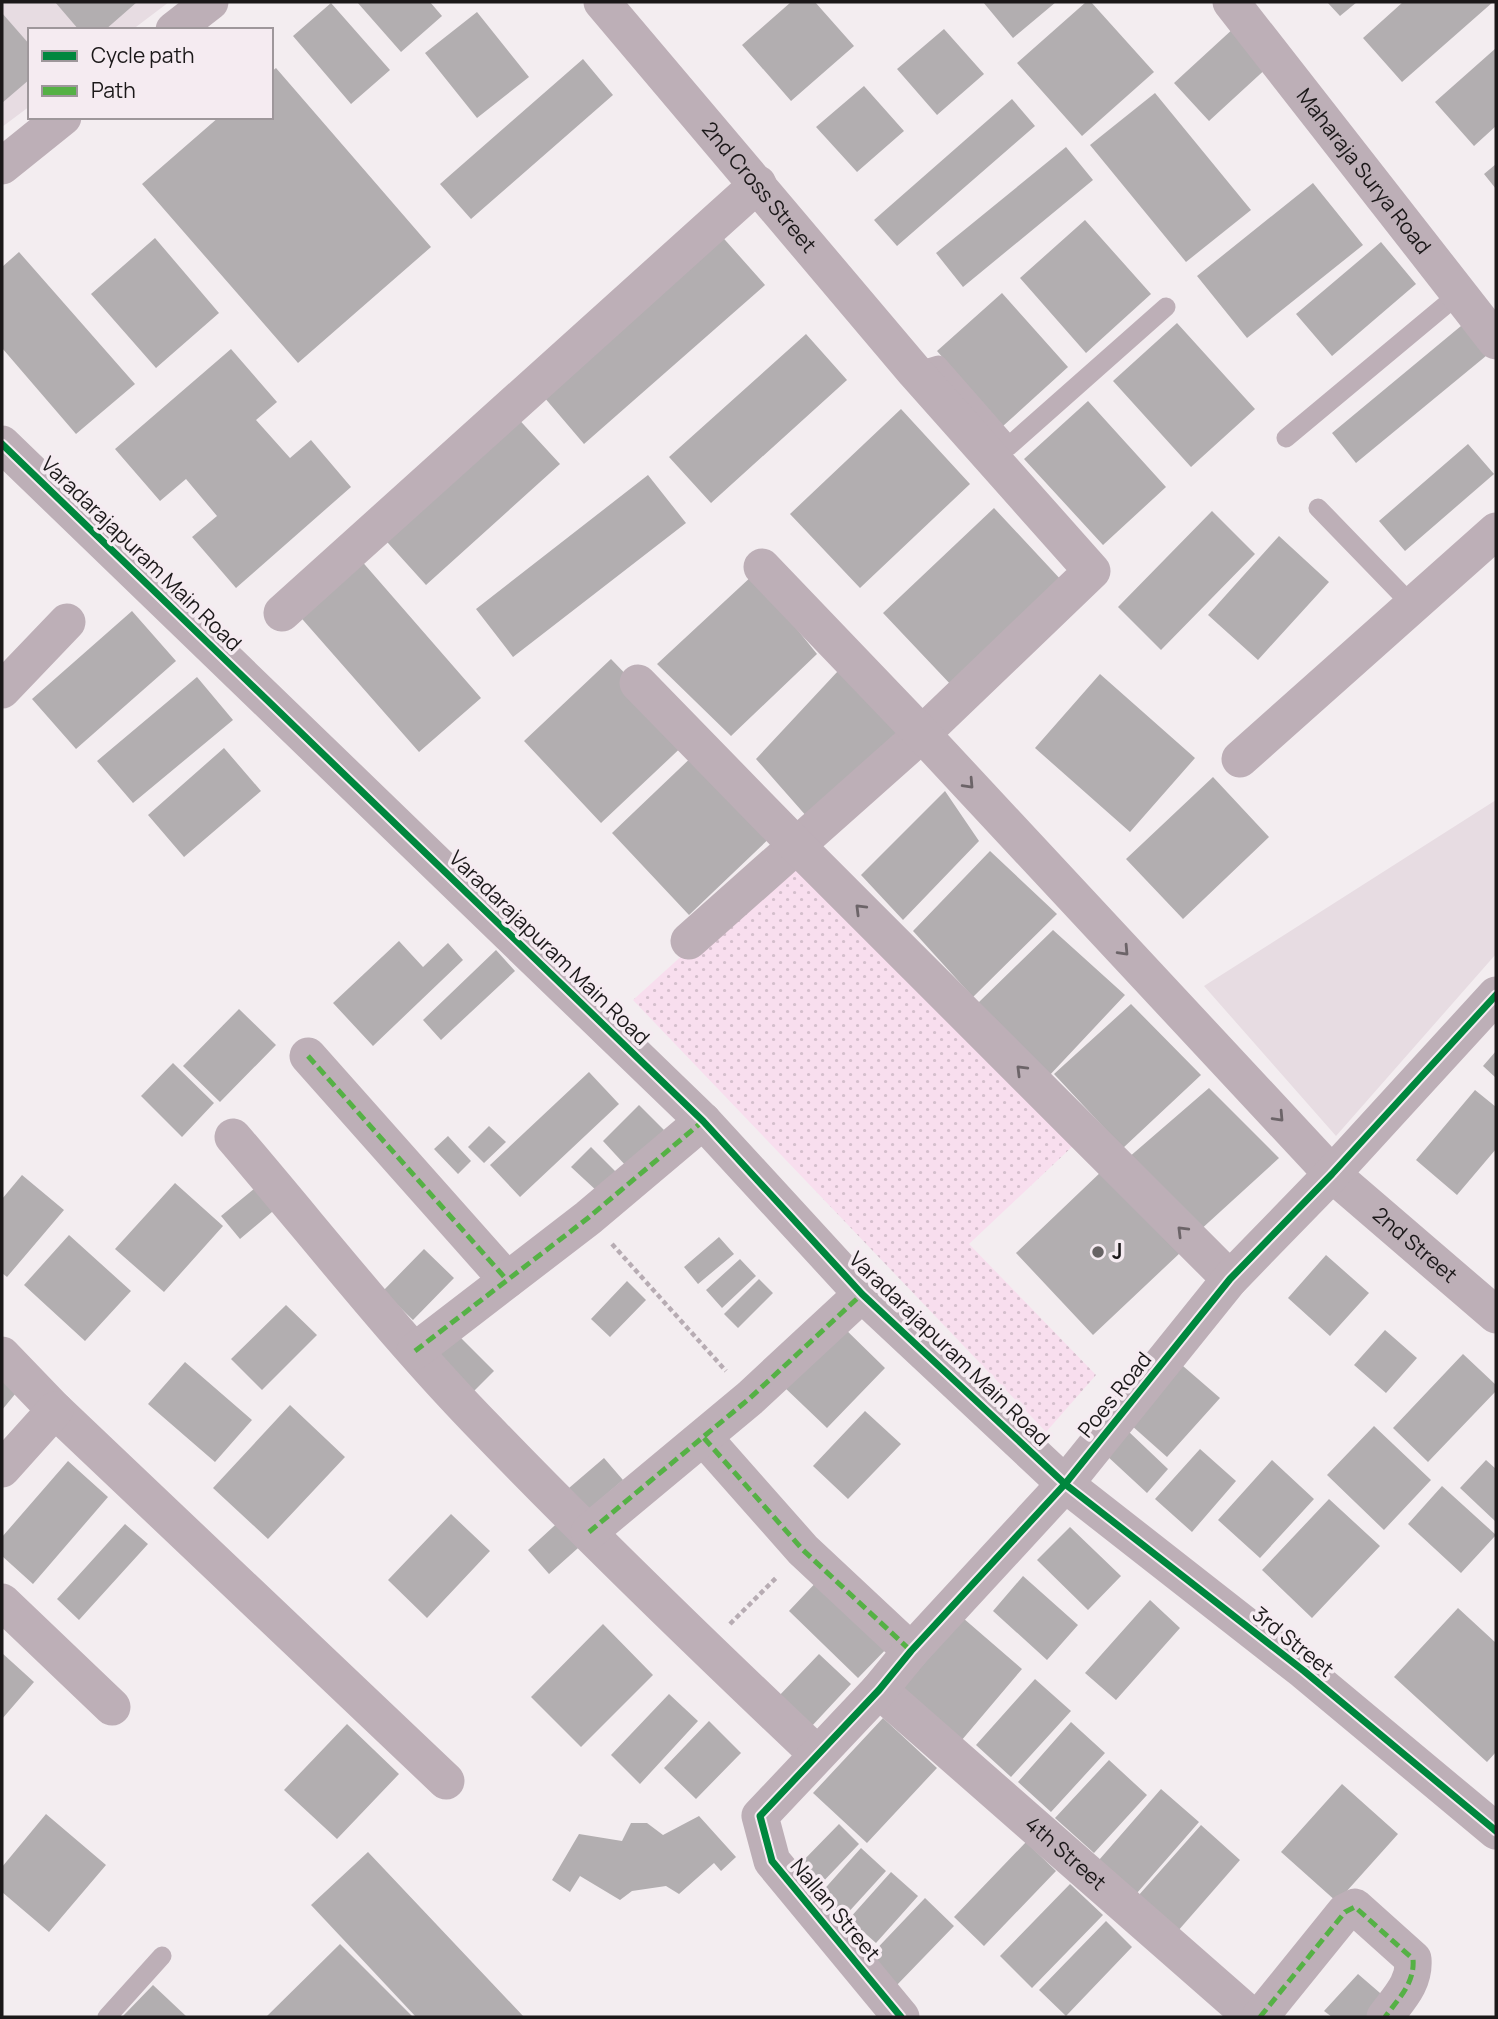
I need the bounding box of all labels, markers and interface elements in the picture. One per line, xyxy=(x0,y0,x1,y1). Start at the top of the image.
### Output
legend xyxy=(28,28,273,119)
text: Cycle path xyxy=(91,41,194,69)
text: Path xyxy=(91,76,136,104)
street label: Maharaja Surya Road xyxy=(1291,82,1438,259)
street label: 2nd Cross Street xyxy=(696,115,823,258)
street label: Varadarajapuram Main Road xyxy=(35,450,248,657)
one-way arrow xyxy=(960,776,973,789)
street label: Varadarajapuram Main Road xyxy=(443,844,656,1051)
one-way arrow xyxy=(855,905,868,918)
one-way arrow xyxy=(1115,943,1128,956)
one-way arrow xyxy=(1016,1066,1029,1079)
one-way arrow xyxy=(1271,1109,1283,1122)
street label: 2nd Street xyxy=(1367,1200,1464,1289)
one-way arrow xyxy=(1177,1226,1190,1239)
place label: J xyxy=(1112,1237,1123,1265)
marker: J xyxy=(1090,1244,1106,1260)
street label: Varadarajapuram Main Road xyxy=(843,1245,1056,1452)
street label: Poes Road xyxy=(1071,1346,1157,1443)
street label: 3rd Street xyxy=(1247,1600,1340,1683)
street label: 4th Street xyxy=(1020,1809,1113,1896)
street label: Nallan Street xyxy=(785,1852,887,1967)

